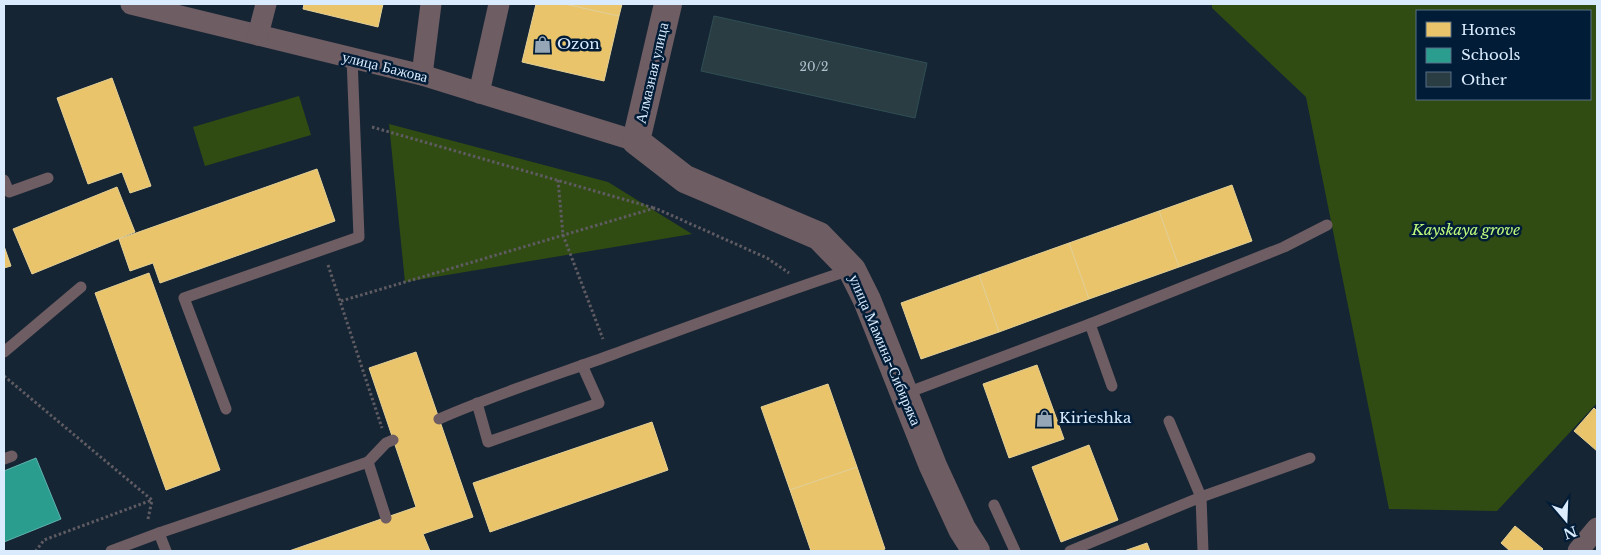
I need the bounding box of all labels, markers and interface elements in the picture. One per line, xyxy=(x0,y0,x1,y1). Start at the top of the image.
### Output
legend xyxy=(1416,10,1591,100)
street label: Алмазная улица xyxy=(631,20,672,125)
text: Homes xyxy=(1461,20,1516,39)
shop icon: Ozon xyxy=(533,34,553,54)
place label: Ozon xyxy=(557,34,600,53)
text: Schools xyxy=(1461,45,1521,64)
street label: улица Бажова xyxy=(340,47,430,86)
house number: 20/2 xyxy=(800,59,828,74)
text: Other xyxy=(1461,70,1508,89)
park label: Kayskaya grove xyxy=(1411,220,1520,239)
street label: улица Мамина-Сибиряка xyxy=(845,271,926,429)
shop icon: Kirieshka xyxy=(1035,408,1055,428)
place label: Kirieshka xyxy=(1059,408,1132,427)
north arrow xyxy=(1541,495,1591,545)
text: N xyxy=(1561,522,1579,543)

